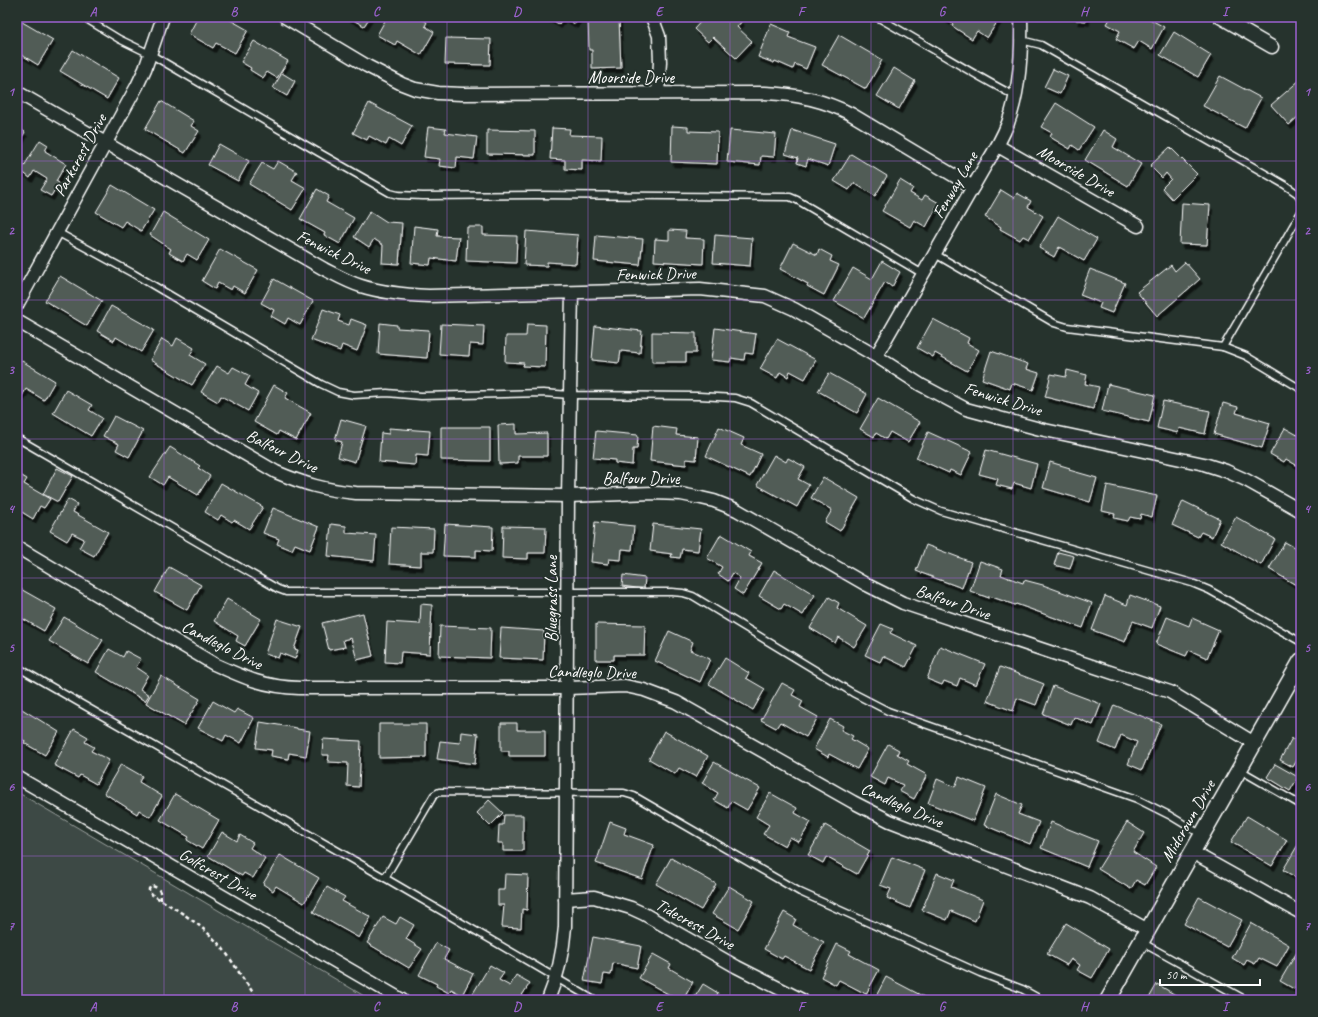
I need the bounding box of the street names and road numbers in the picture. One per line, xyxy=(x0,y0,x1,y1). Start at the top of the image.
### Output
street label: Moorside Drive xyxy=(588,67,676,88)
street label: Parkcrest Drive xyxy=(49,109,112,200)
street label: Moorside Drive xyxy=(1033,140,1120,202)
street label: Fenway Lane xyxy=(928,147,983,222)
street label: Fenwick Drive xyxy=(294,225,376,280)
street label: Fenwick Drive xyxy=(616,263,697,285)
street label: Fenwick Drive xyxy=(962,377,1046,421)
street label: Balfour Drive xyxy=(243,425,323,478)
street label: Balfour Drive xyxy=(602,468,681,489)
street label: Bluegrass Lane xyxy=(541,554,562,642)
street label: Balfour Drive xyxy=(913,580,994,625)
street label: Candleglo Drive xyxy=(178,616,267,675)
street label: Candleglo Drive xyxy=(548,661,637,683)
street label: Midcrown Drive xyxy=(1156,775,1221,866)
street label: Candleglo Drive xyxy=(858,778,948,833)
street label: Golfcrest Drive xyxy=(175,843,262,905)
street label: Tidecrest Drive xyxy=(652,894,739,955)

